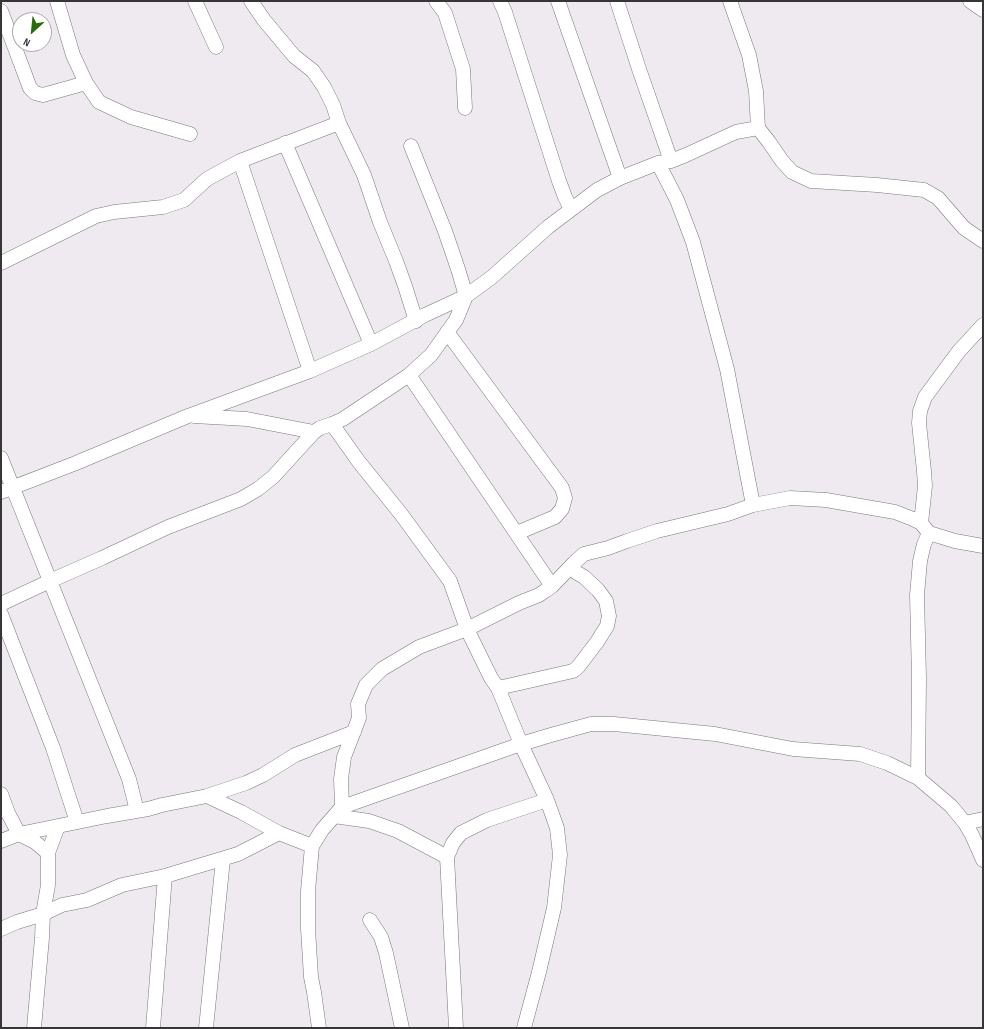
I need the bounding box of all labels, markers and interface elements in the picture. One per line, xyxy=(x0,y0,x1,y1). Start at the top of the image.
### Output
north arrow xyxy=(12,12,52,52)
text: N xyxy=(21,35,32,49)

